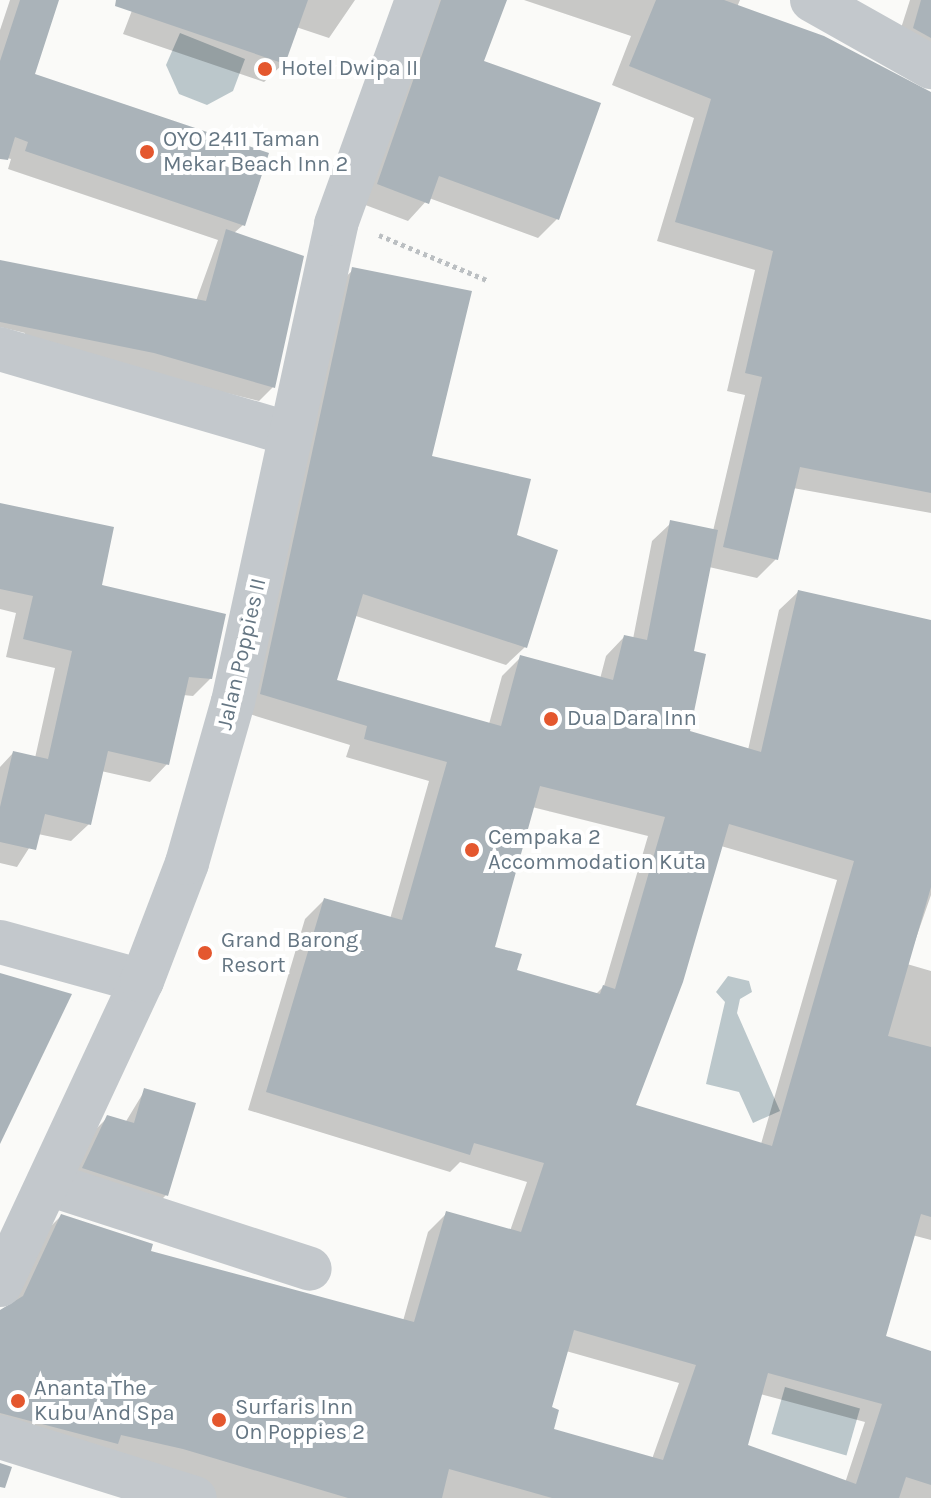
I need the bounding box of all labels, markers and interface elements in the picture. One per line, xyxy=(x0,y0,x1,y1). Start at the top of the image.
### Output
place label: Hotel Dwipa II xyxy=(281,56,418,82)
marker: Hotel Dwipa II xyxy=(256,60,274,78)
place label: OYO 2411 Taman Mekar Beach Inn 2 xyxy=(163,126,348,178)
marker: OYO 2411 Taman Mekar Beach Inn 2 xyxy=(138,143,156,161)
street label: Jalan Poppies II xyxy=(212,576,272,732)
place label: Dua Dara Inn xyxy=(567,706,697,732)
marker: Dua Dara Inn xyxy=(542,710,560,728)
place label: Cempaka 2 Accommodation Kuta xyxy=(488,824,706,876)
marker: Cempaka 2 Accommodation Kuta xyxy=(463,841,481,859)
place label: Grand Barong Resort xyxy=(221,927,358,978)
marker: Grand Barong Resort xyxy=(196,944,214,962)
place label: Ananta The Kubu And Spa xyxy=(34,1375,175,1426)
marker: Ananta The Kubu And Spa xyxy=(9,1392,27,1410)
place label: Surfaris Inn On Poppies 2 xyxy=(235,1394,365,1446)
marker: Surfaris Inn On Poppies 2 xyxy=(210,1411,228,1429)

